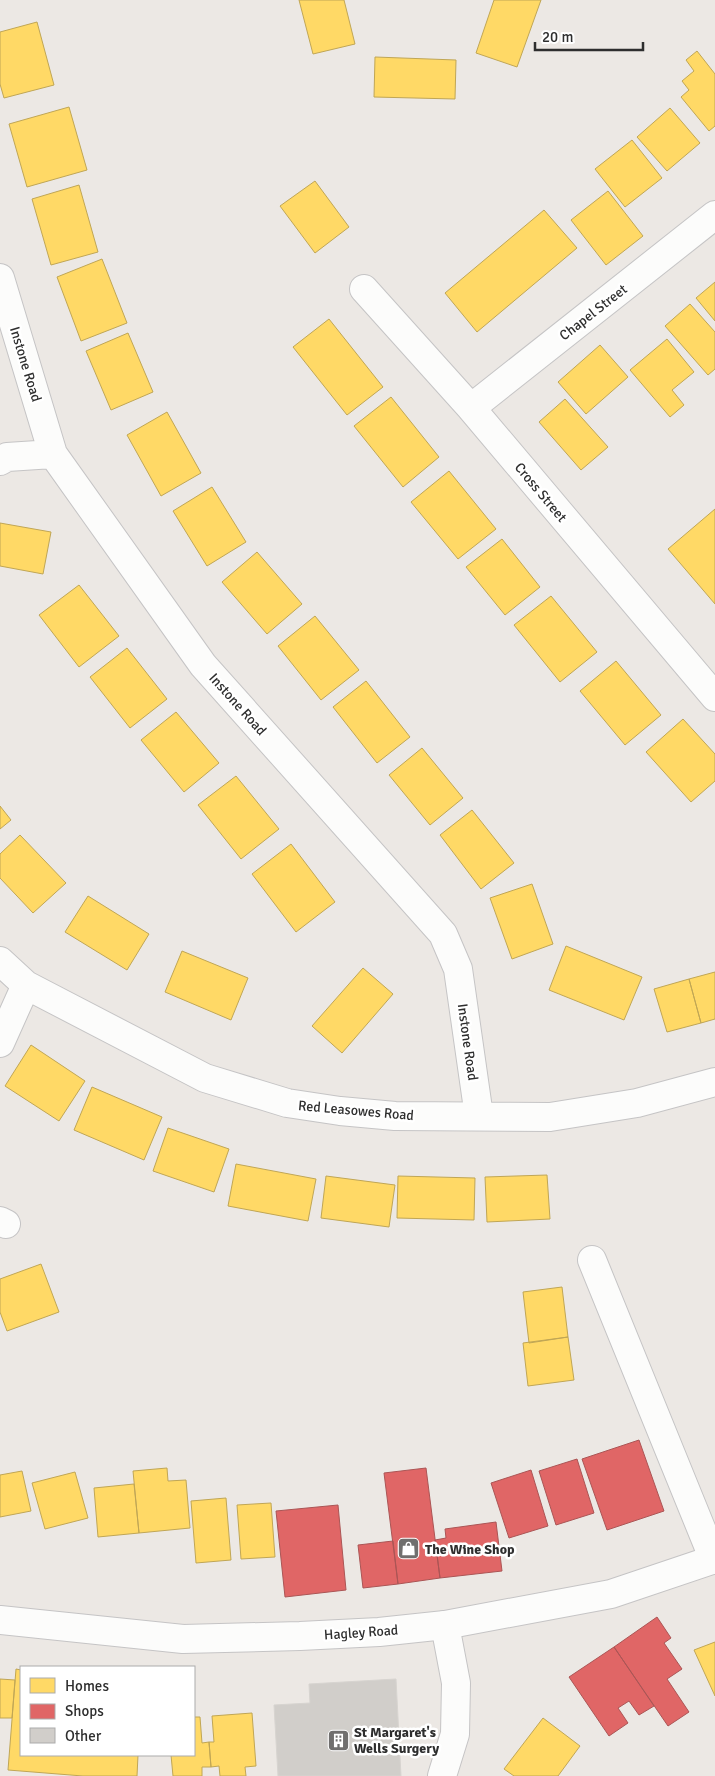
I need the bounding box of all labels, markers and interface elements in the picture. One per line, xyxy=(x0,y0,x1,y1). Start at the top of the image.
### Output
scale bar xyxy=(535,20,642,52)
text: 20 m xyxy=(542,28,573,46)
street label: Chapel Street xyxy=(556,281,631,344)
street label: Instone Road xyxy=(6,325,45,404)
street label: Cross Street xyxy=(511,459,570,526)
street label: Instone Road xyxy=(205,670,270,739)
street label: Instone Road xyxy=(454,1002,481,1082)
street label: Red Leasowes Road xyxy=(297,1097,415,1124)
shop icon: The Wine Shop xyxy=(397,1537,421,1561)
place label: The Wine Shop xyxy=(425,1541,515,1558)
street label: Hagley Road xyxy=(323,1621,399,1644)
legend xyxy=(20,1666,195,1756)
text: Homes xyxy=(65,1677,109,1695)
text: Shops xyxy=(65,1702,104,1720)
place label: St Margaret's Wells Surgery xyxy=(354,1724,439,1757)
text: Other xyxy=(65,1727,102,1745)
building icon: St Margaret's Wells Surgery xyxy=(326,1728,350,1752)

